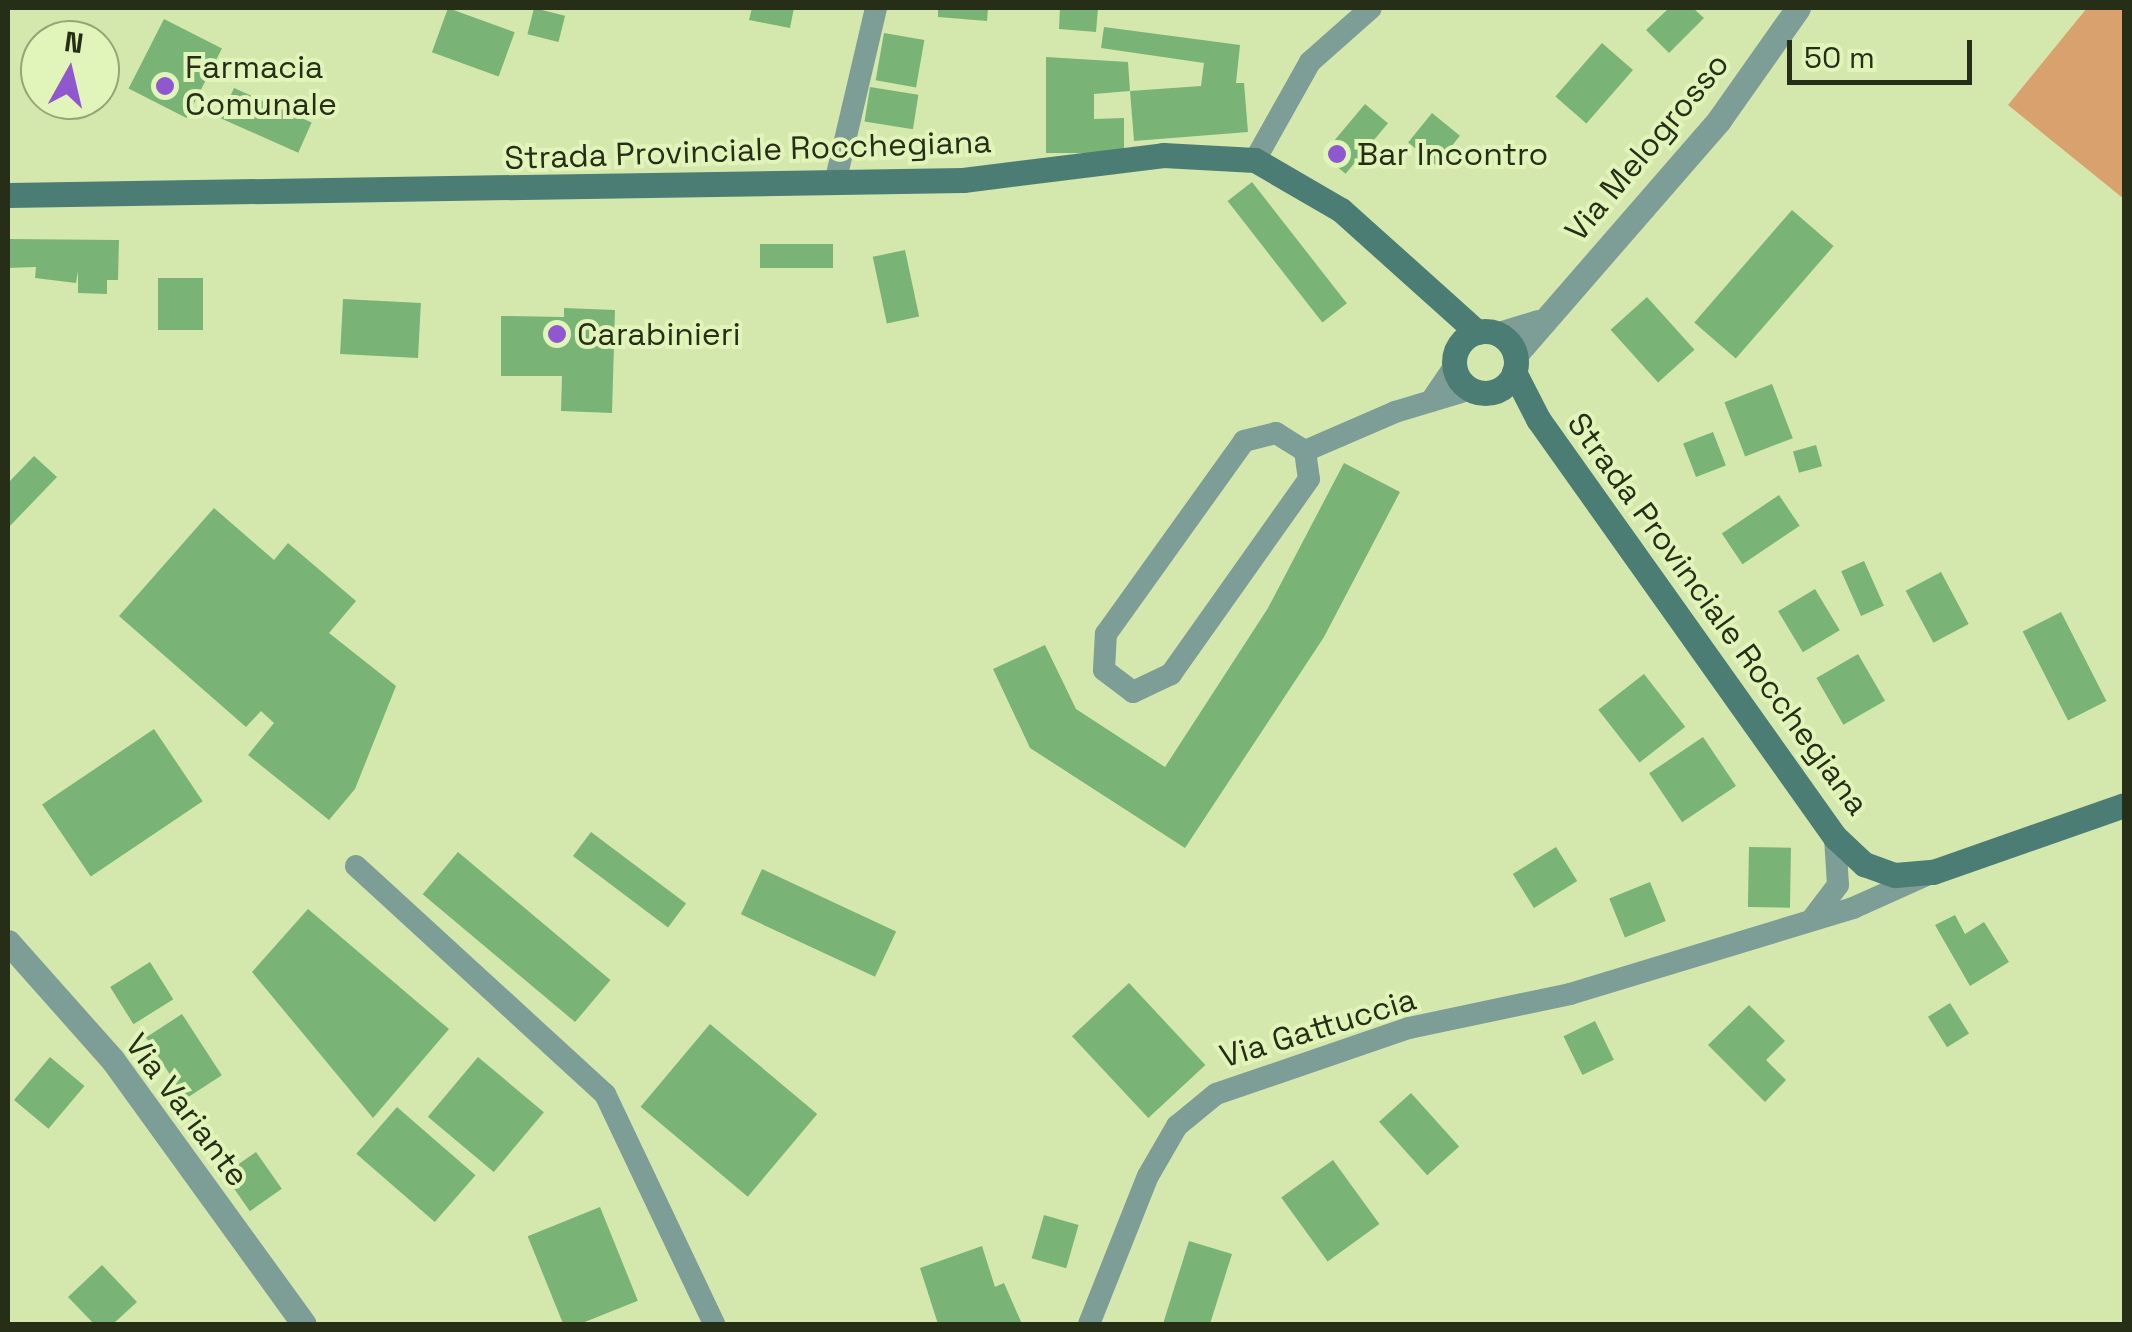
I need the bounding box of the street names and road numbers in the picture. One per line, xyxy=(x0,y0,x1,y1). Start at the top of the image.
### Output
street label: Via Melogrosso xyxy=(1557,45,1737,249)
street label: Strada Provinciale Rocchegiana xyxy=(504,122,992,178)
street label: Strada Provinciale Rocchegiana xyxy=(1559,405,1877,823)
street label: Via Gattuccia xyxy=(1215,980,1421,1076)
street label: Via Variante xyxy=(117,1026,257,1194)

